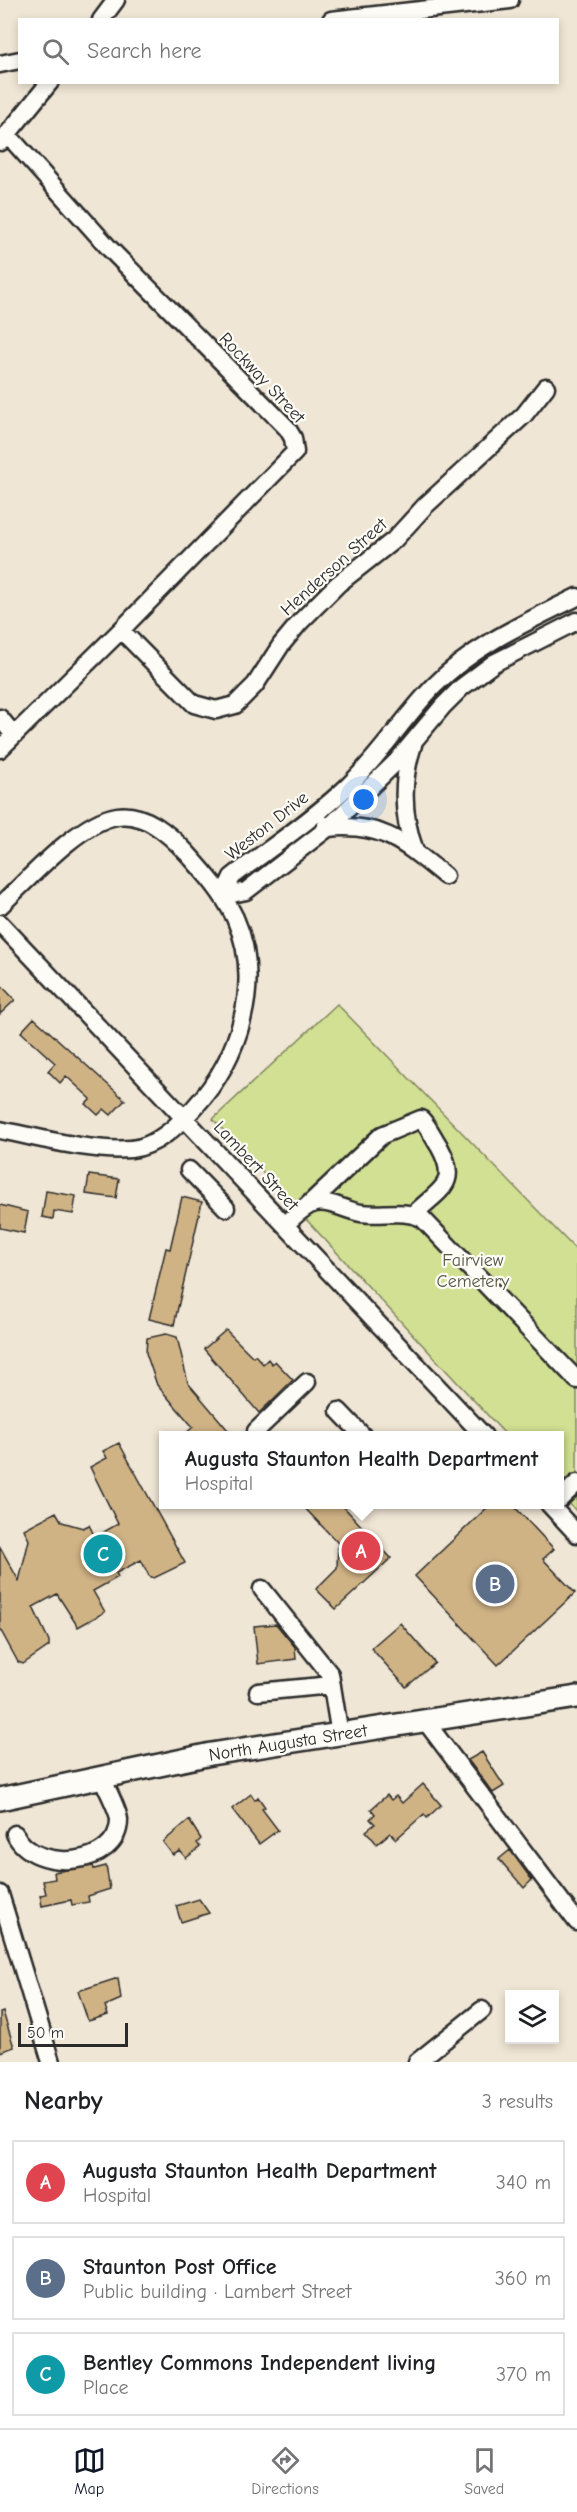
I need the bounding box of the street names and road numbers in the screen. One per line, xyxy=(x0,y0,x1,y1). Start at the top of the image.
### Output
street label: Rockway Street xyxy=(215,328,310,428)
street label: Henderson Street xyxy=(277,513,392,620)
street label: Weston Drive xyxy=(221,787,313,865)
street label: Lambert Street xyxy=(209,1117,303,1216)
street label: North Augusta Street xyxy=(207,1720,370,1766)

